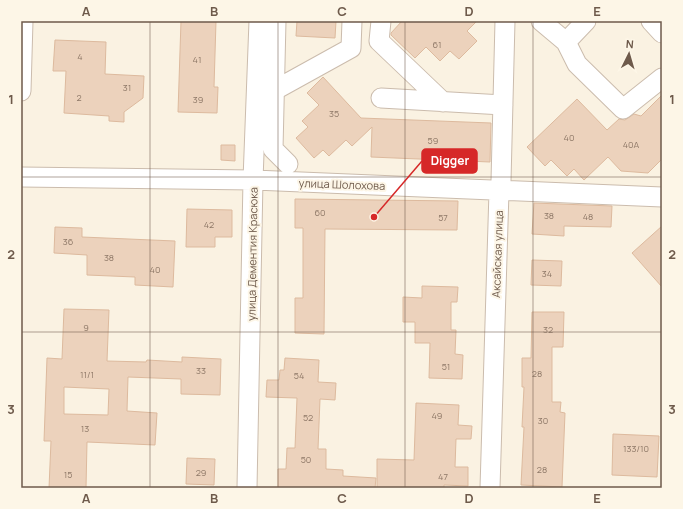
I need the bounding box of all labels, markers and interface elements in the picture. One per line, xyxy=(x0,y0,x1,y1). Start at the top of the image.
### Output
text: A xyxy=(82,2,91,20)
text: B xyxy=(210,2,218,20)
text: C xyxy=(337,2,347,20)
text: D xyxy=(464,2,474,20)
text: E xyxy=(593,2,601,20)
north arrow xyxy=(609,34,649,74)
text: N xyxy=(625,36,635,51)
house number: 61 xyxy=(433,38,441,51)
house number: 4 xyxy=(77,50,83,63)
house number: 41 xyxy=(193,53,201,66)
house number: 31 xyxy=(123,81,131,94)
text: 1 xyxy=(8,90,14,108)
text: 1 xyxy=(669,90,675,108)
house number: 2 xyxy=(76,91,82,104)
house number: 39 xyxy=(193,93,203,106)
house number: 35 xyxy=(329,107,339,120)
house number: 40 xyxy=(564,131,574,144)
house number: 59 xyxy=(428,134,438,147)
house number: 40А xyxy=(623,138,640,151)
callout: Digger xyxy=(422,149,477,173)
text: Digger xyxy=(431,152,469,169)
street label: улица Шолохова xyxy=(298,175,386,193)
street label: улица Дементия Красюка xyxy=(243,187,261,321)
house number: 60 xyxy=(314,206,326,219)
house number: 38 xyxy=(544,209,554,222)
street label: Аксайская улица xyxy=(488,210,506,298)
house number: 48 xyxy=(583,210,593,223)
house number: 57 xyxy=(438,211,448,224)
house number: 42 xyxy=(204,218,214,231)
house number: 36 xyxy=(63,235,74,248)
text: 2 xyxy=(7,245,15,263)
text: 2 xyxy=(668,245,676,263)
house number: 38 xyxy=(104,251,114,264)
house number: 40 xyxy=(150,263,160,276)
house number: 34 xyxy=(542,267,552,280)
house number: 9 xyxy=(83,321,89,334)
house number: 32 xyxy=(543,323,553,336)
house number: 51 xyxy=(442,360,450,373)
house number: 33 xyxy=(196,364,206,377)
house number: 28 xyxy=(532,367,542,380)
house number: 11/1 xyxy=(80,368,94,381)
house number: 54 xyxy=(294,369,304,382)
text: 3 xyxy=(7,400,15,418)
text: 3 xyxy=(668,400,676,418)
house number: 49 xyxy=(432,409,442,422)
house number: 52 xyxy=(303,411,313,424)
house number: 30 xyxy=(538,414,548,427)
house number: 13 xyxy=(81,422,89,435)
house number: 133/10 xyxy=(623,442,649,455)
house number: 50 xyxy=(301,453,311,466)
house number: 28 xyxy=(537,463,547,476)
house number: 29 xyxy=(196,466,206,479)
house number: 15 xyxy=(64,468,72,481)
house number: 47 xyxy=(438,470,448,483)
text: A xyxy=(82,489,91,507)
text: B xyxy=(210,489,218,507)
text: C xyxy=(337,489,347,507)
text: D xyxy=(464,489,474,507)
text: E xyxy=(593,489,601,507)

